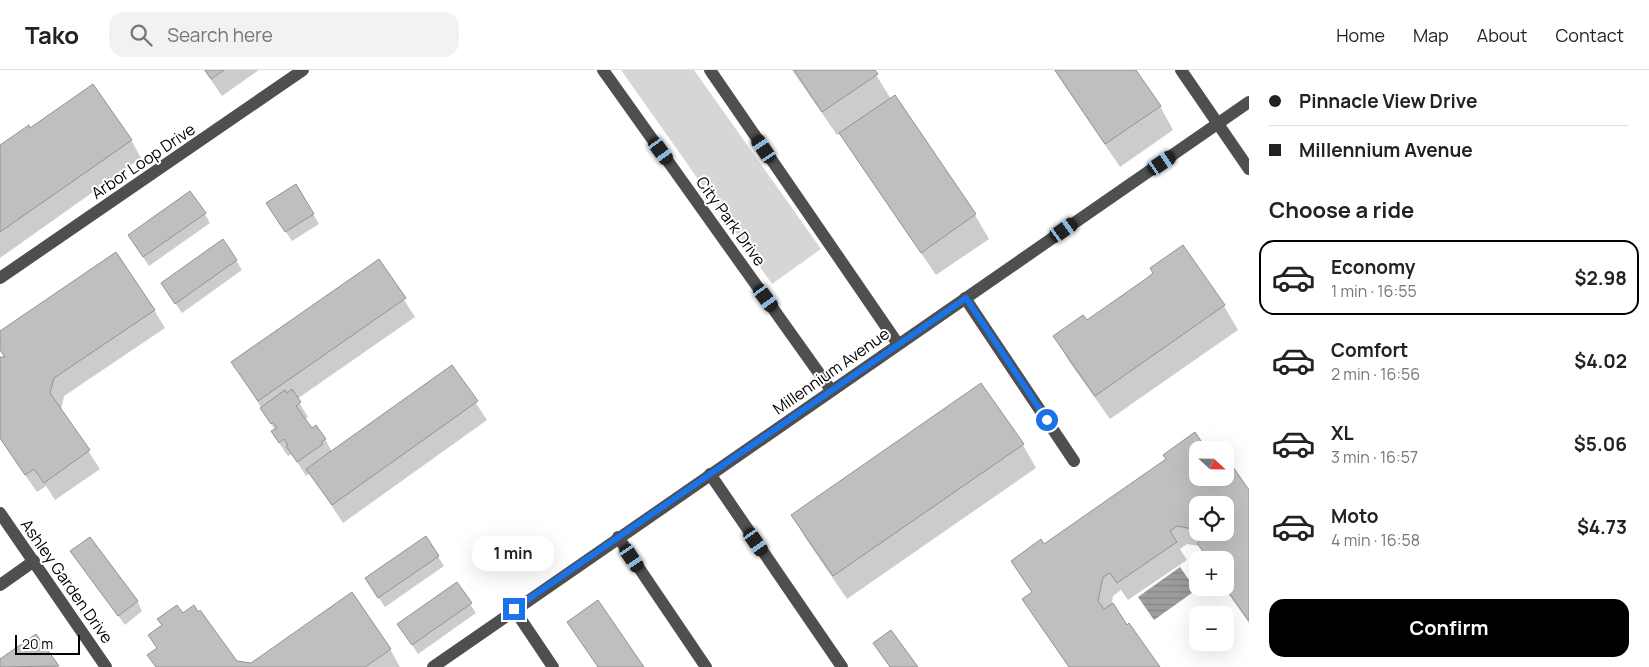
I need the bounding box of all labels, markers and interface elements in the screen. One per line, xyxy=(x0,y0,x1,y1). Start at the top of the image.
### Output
search box xyxy=(109,12,459,57)
text: Tako xyxy=(25,18,79,51)
icon: search xyxy=(127,21,155,49)
text: Search here xyxy=(167,22,273,48)
text: Home xyxy=(1336,23,1385,47)
text: Map xyxy=(1413,23,1449,47)
text: About xyxy=(1477,23,1527,47)
text: Contact xyxy=(1555,23,1624,47)
text: Pinnacle View Drive xyxy=(1299,88,1477,114)
street label: Arbor Loop Drive xyxy=(87,118,199,204)
car xyxy=(749,132,778,166)
car xyxy=(646,134,675,168)
text: Millennium Avenue xyxy=(1299,137,1473,163)
car xyxy=(1145,148,1178,178)
street label: City Park Drive xyxy=(691,172,771,270)
text: Choose a ride xyxy=(1269,195,1414,225)
car xyxy=(1047,215,1080,245)
text: Economy xyxy=(1331,254,1415,280)
icon: car xyxy=(1271,255,1316,300)
text: $2.98 xyxy=(1575,265,1627,291)
text: 1 min · 16:55 xyxy=(1331,280,1417,302)
car xyxy=(751,281,780,315)
street label: Millennium Avenue xyxy=(768,323,894,419)
text: Comfort xyxy=(1331,337,1408,363)
icon: car xyxy=(1271,338,1316,383)
text: $4.02 xyxy=(1574,348,1627,374)
text: 2 min · 16:56 xyxy=(1331,363,1420,385)
route start xyxy=(1036,409,1058,431)
text: XL xyxy=(1331,420,1354,446)
icon: car xyxy=(1271,421,1316,466)
text: $5.06 xyxy=(1574,431,1627,457)
north arrow xyxy=(1189,441,1234,486)
map controls xyxy=(1189,441,1234,651)
text: 3 min · 16:57 xyxy=(1331,446,1418,468)
button: locate xyxy=(1189,496,1234,541)
text: Moto xyxy=(1331,503,1378,529)
icon: car xyxy=(1271,504,1316,549)
street label: Ashley Garden Drive xyxy=(16,514,118,648)
text: $4.73 xyxy=(1577,514,1627,540)
car xyxy=(741,525,770,559)
text: 4 min · 16:58 xyxy=(1331,529,1420,551)
callout: 1 min xyxy=(473,536,555,572)
car xyxy=(617,541,646,575)
text: 1 min xyxy=(493,542,533,564)
button: + xyxy=(1189,551,1234,596)
route end xyxy=(503,598,525,620)
button: Confirm xyxy=(1269,599,1629,657)
button: − xyxy=(1189,606,1234,651)
scale bar xyxy=(15,632,80,655)
text: 20 m xyxy=(22,634,53,653)

